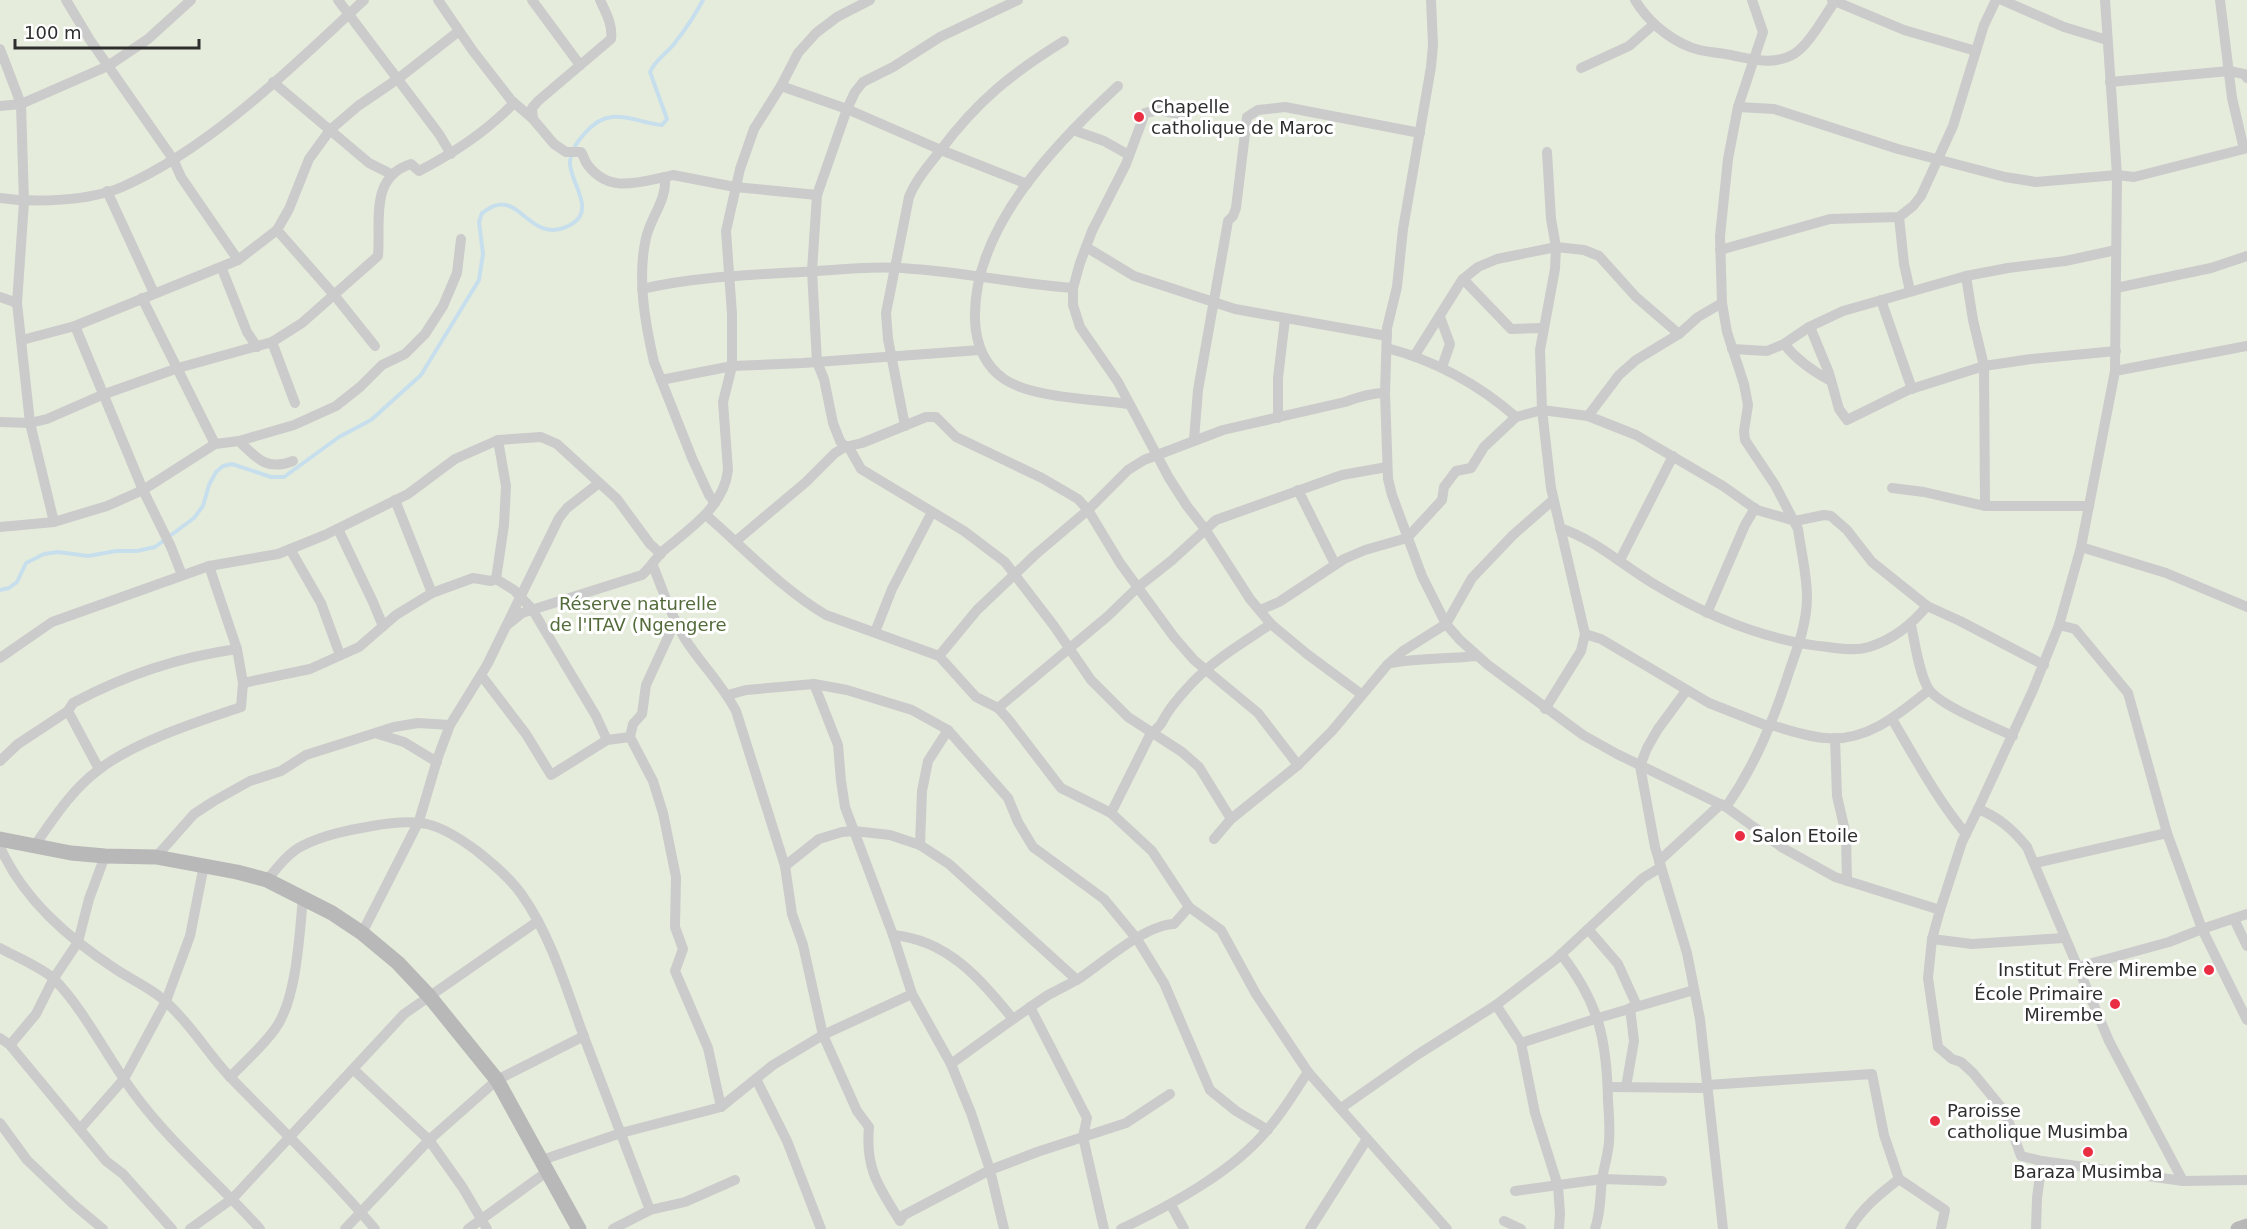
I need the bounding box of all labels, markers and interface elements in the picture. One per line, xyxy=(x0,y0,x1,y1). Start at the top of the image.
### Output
scale bar xyxy=(15,12,200,50)
text: 100 m xyxy=(24,22,82,43)
place label: Chapelle catholique de Maroc xyxy=(1151,96,1334,138)
marker: Chapelle catholique de Maroc xyxy=(1132,110,1146,124)
park label: Réserve naturelle de l'ITAV (Ngengere xyxy=(549,593,727,635)
place label: Salon Etoile xyxy=(1752,825,1858,846)
marker: Salon Etoile xyxy=(1733,829,1747,843)
place label: Institut Frère Mirembe xyxy=(1998,959,2197,980)
marker: Institut Frère Mirembe xyxy=(2202,963,2216,977)
place label: École Primaire Mirembe xyxy=(1974,983,2103,1025)
marker: École Primaire Mirembe xyxy=(2108,997,2122,1011)
place label: Paroisse catholique Musimba xyxy=(1947,1100,2128,1142)
marker: Paroisse catholique Musimba xyxy=(1928,1114,1942,1128)
marker: Baraza Musimba xyxy=(2081,1145,2095,1159)
place label: Baraza Musimba xyxy=(2013,1161,2163,1182)

